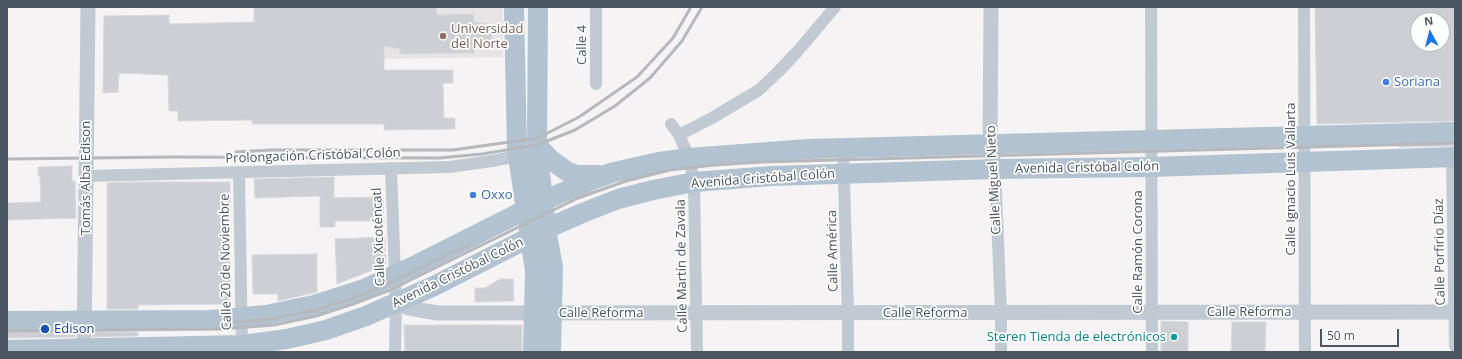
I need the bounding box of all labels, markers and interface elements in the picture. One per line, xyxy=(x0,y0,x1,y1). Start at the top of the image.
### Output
north arrow xyxy=(1410,12,1450,52)
text: N xyxy=(1423,13,1434,29)
place label: Universidad del Norte xyxy=(451,21,523,52)
street label: Calle 4 xyxy=(574,25,590,65)
marker: Universidad del Norte xyxy=(438,31,448,41)
place label: Soriana xyxy=(1394,74,1440,90)
marker: Soriana xyxy=(1381,77,1391,87)
street label: Calle Ignacio Luis Vallarta xyxy=(1283,103,1299,255)
street label: Tomás Alba Edison xyxy=(78,121,94,235)
street label: Calle Miguel Nieto xyxy=(983,125,1005,235)
street label: Prolongación Cristóbal Colón xyxy=(225,145,401,167)
street label: Avenida Cristóbal Colón xyxy=(1015,159,1159,177)
street label: Avenida Cristóbal Colón xyxy=(691,166,835,192)
street label: Calle Xicoténcatl xyxy=(369,187,389,287)
place label: Oxxo xyxy=(481,187,513,203)
marker: Oxxo xyxy=(468,190,478,200)
street label: Calle Ramón Corona xyxy=(1130,190,1146,314)
street label: Calle 20 de Noviembre xyxy=(217,193,235,331)
street label: Calle Porfirio Díaz xyxy=(1431,198,1449,306)
street label: Calle Martín de Zavala xyxy=(673,199,691,333)
street label: Calle América xyxy=(824,210,842,292)
street label: Avenida Cristóbal Colón xyxy=(390,234,526,312)
street label: Calle Reforma xyxy=(1207,304,1291,320)
street label: Calle Reforma xyxy=(559,305,643,321)
street label: Calle Reforma xyxy=(883,305,967,321)
place label: Edison xyxy=(54,321,94,337)
scale bar xyxy=(1322,321,1401,347)
marker: Edison xyxy=(39,323,51,335)
text: 50 m xyxy=(1327,327,1355,344)
place label: Steren Tienda de electrónicos xyxy=(987,329,1166,345)
marker: Steren Tienda de electrónicos xyxy=(1169,332,1179,342)

